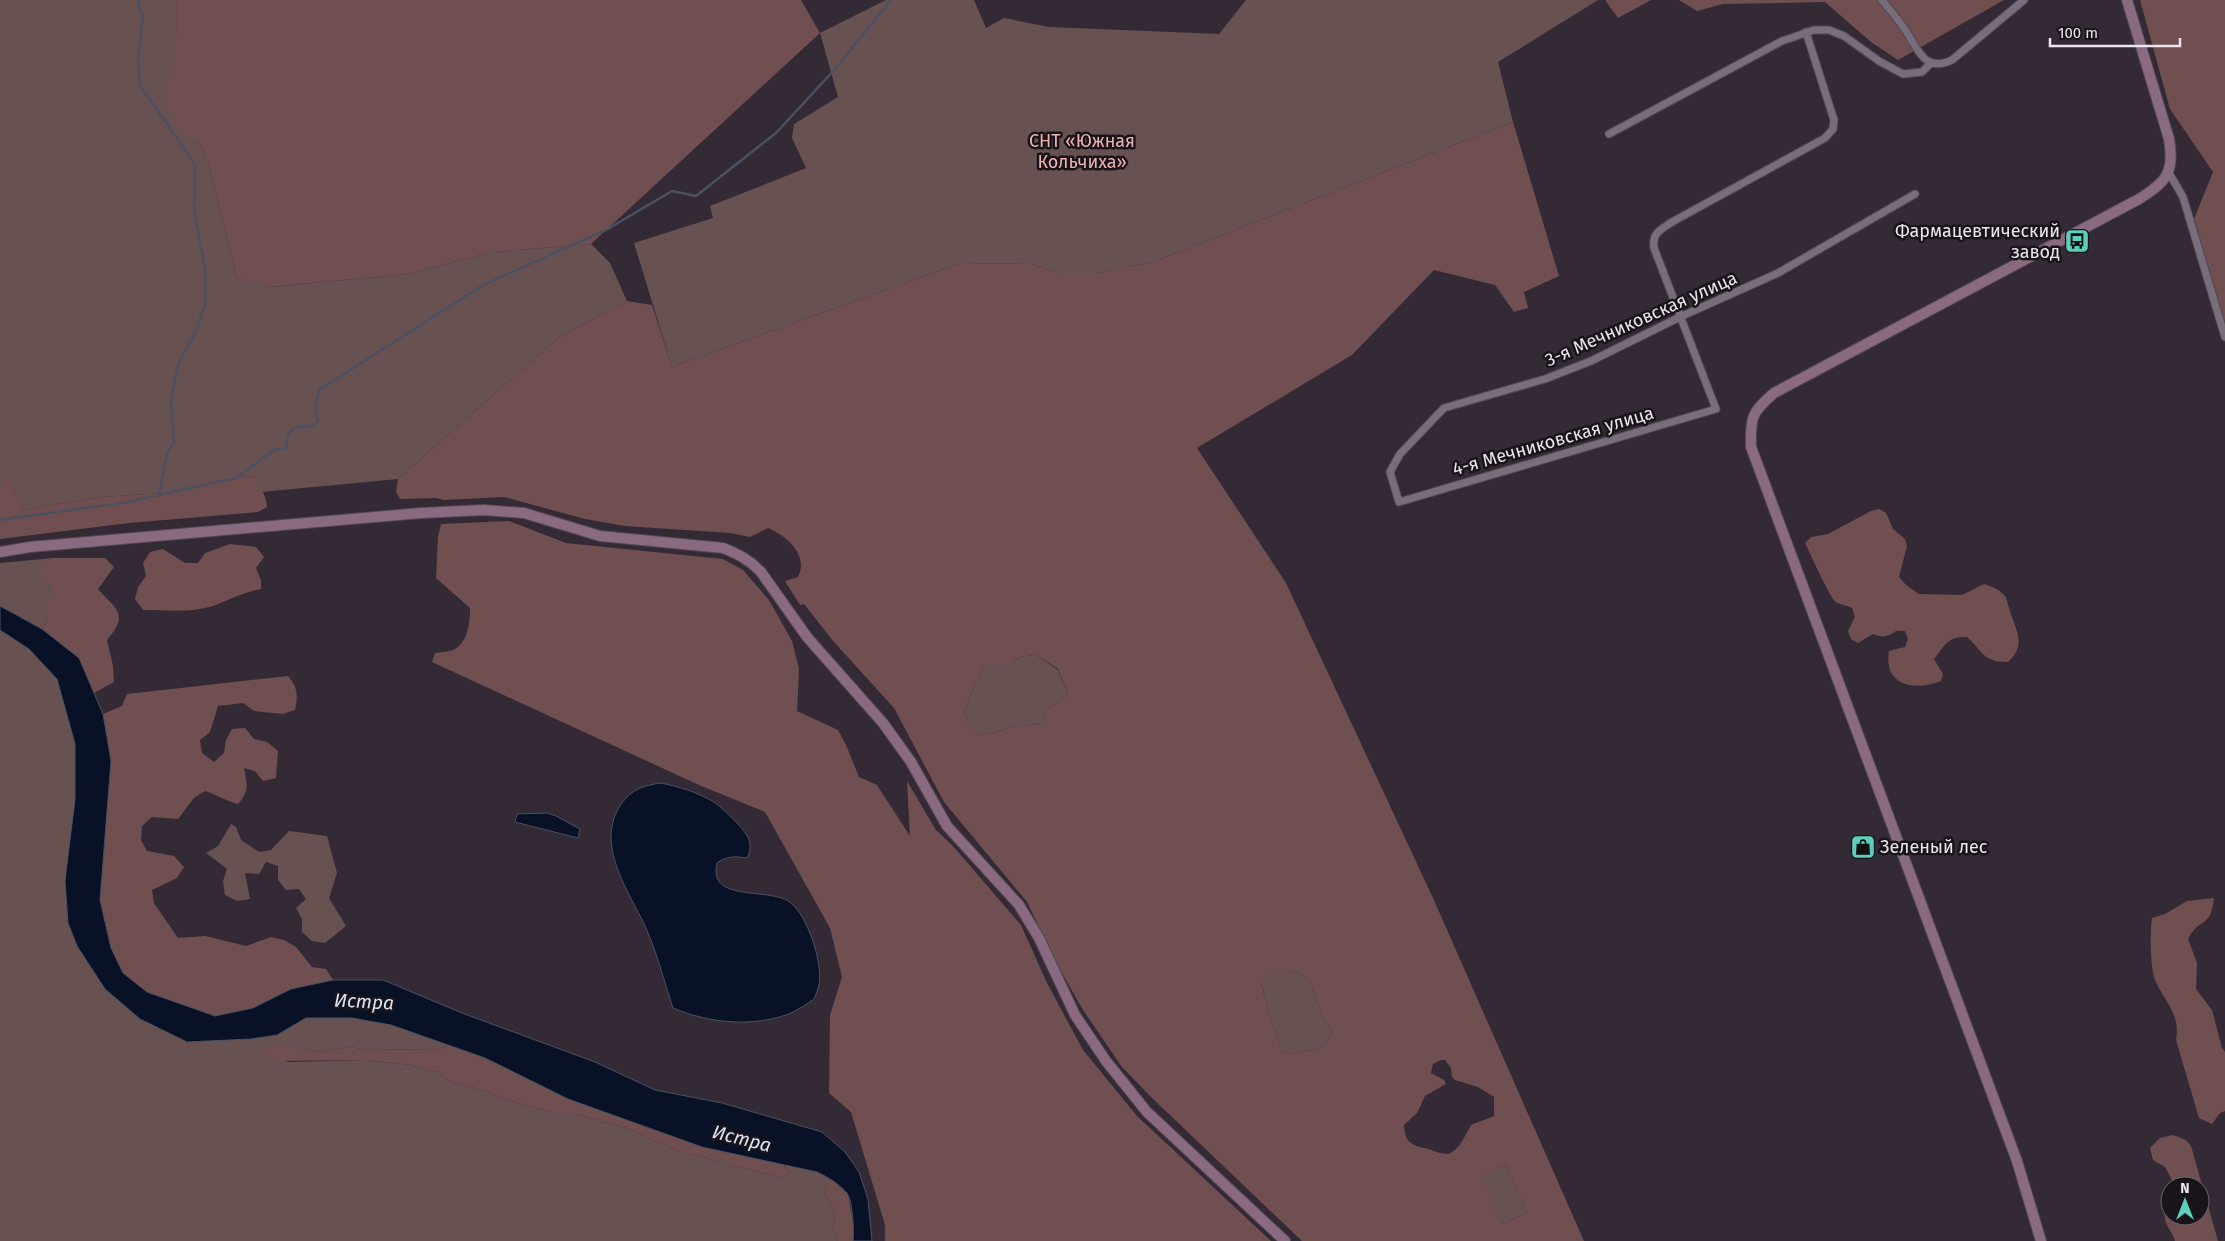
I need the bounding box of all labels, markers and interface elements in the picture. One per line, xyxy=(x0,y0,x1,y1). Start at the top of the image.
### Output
scale bar xyxy=(2050,15,2180,47)
text: 100 m xyxy=(2058,24,2098,42)
park label: СНТ «Южная Кольчиха» xyxy=(1029,130,1135,173)
place label: Фармацевтический завод xyxy=(1895,220,2060,263)
bus stop icon: Фармацевтический завод xyxy=(2064,228,2090,254)
street label: 3-я Мечниковская улица xyxy=(1542,267,1740,371)
street label: 4-я Мечниковская улица xyxy=(1450,402,1656,480)
shop icon: Зеленый лес xyxy=(1850,834,1876,860)
place label: Зеленый лес xyxy=(1880,836,1988,858)
water label: Истра xyxy=(334,988,394,1015)
water label: Истра xyxy=(710,1120,774,1157)
north arrow xyxy=(2160,1176,2210,1226)
text: N xyxy=(2180,1180,2190,1197)

